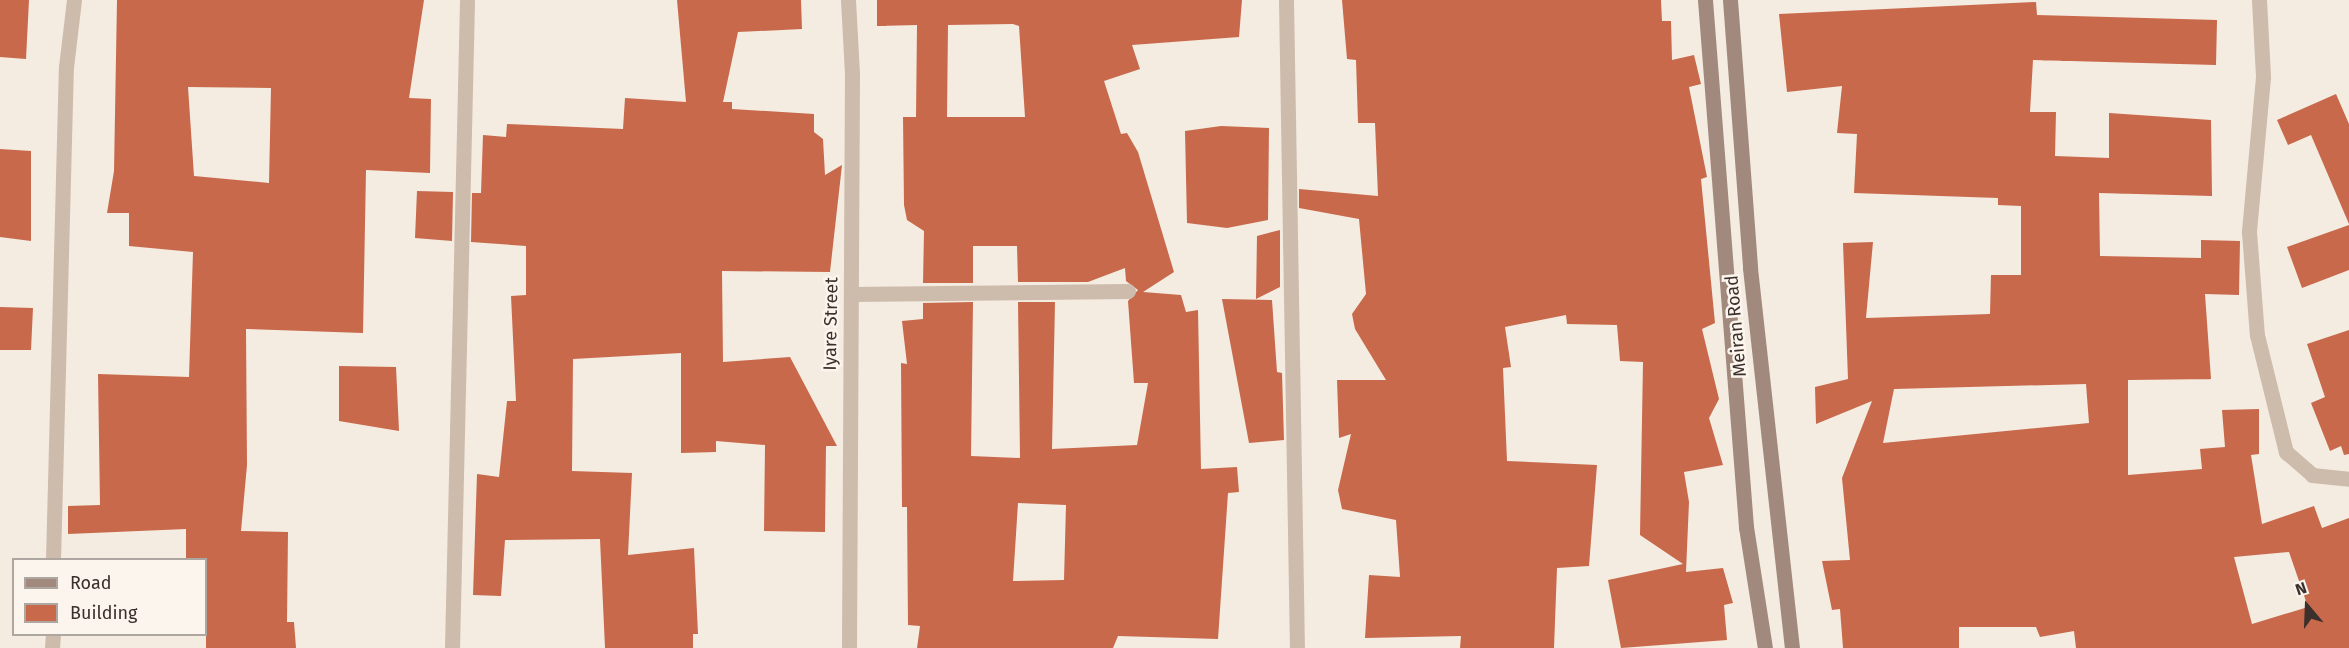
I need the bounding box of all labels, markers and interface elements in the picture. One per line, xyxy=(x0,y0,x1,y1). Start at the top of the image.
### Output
street label: Meiran Road xyxy=(1721,274,1751,378)
street label: Iyare Street xyxy=(819,277,843,371)
legend xyxy=(12,558,207,636)
text: Road xyxy=(70,572,112,594)
north arrow xyxy=(2277,576,2337,636)
text: N xyxy=(2293,578,2309,599)
text: Building xyxy=(70,602,137,624)

